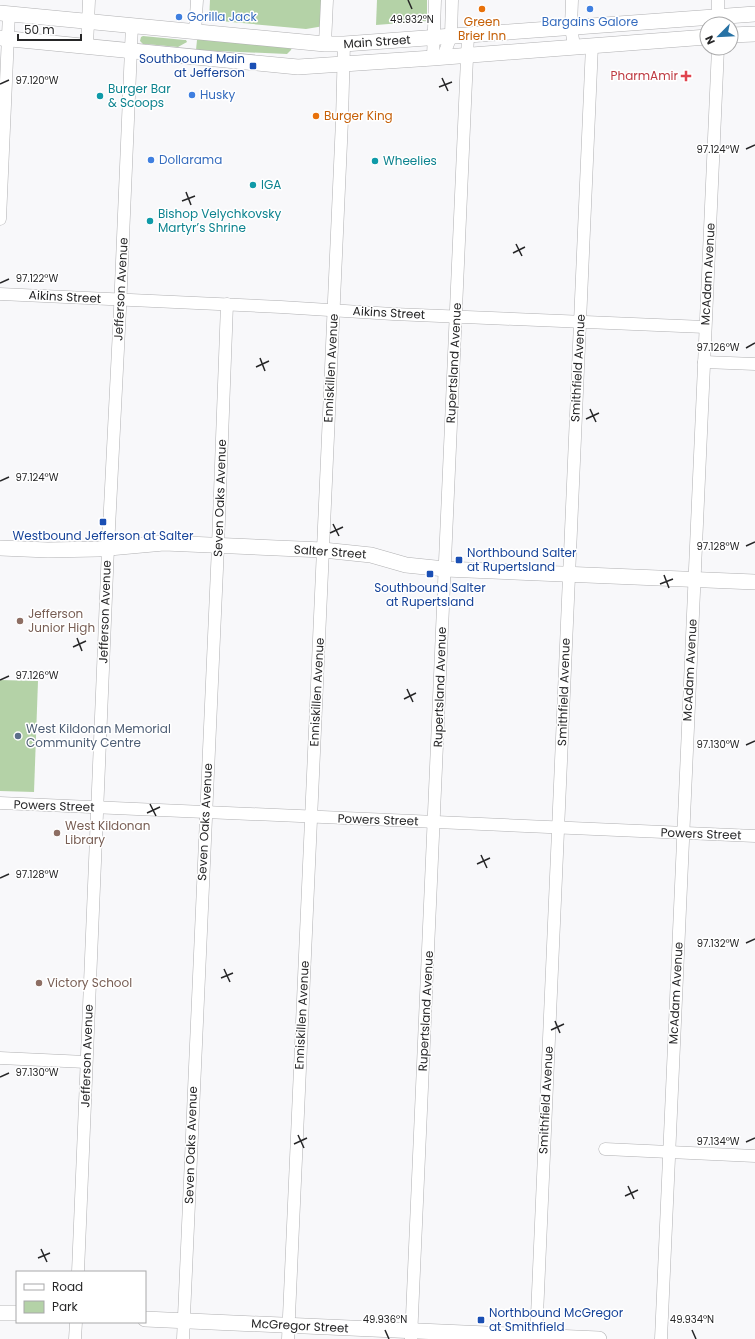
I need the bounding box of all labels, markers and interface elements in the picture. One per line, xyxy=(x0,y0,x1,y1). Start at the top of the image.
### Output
marker: Green Brier Inn xyxy=(477,4,487,14)
marker: Bargains Galore xyxy=(585,4,595,14)
place label: Gorilla Jack xyxy=(187,8,257,25)
marker: Gorilla Jack xyxy=(174,12,184,22)
text: 49.932°N xyxy=(390,12,434,27)
place label: Green Brier Inn xyxy=(458,13,506,44)
place label: Bargains Galore xyxy=(542,13,638,30)
scale bar xyxy=(18,16,81,42)
north arrow xyxy=(699,16,739,56)
text: 50 m xyxy=(24,21,55,38)
street label: Main Street xyxy=(343,31,411,52)
text: N xyxy=(701,33,719,47)
place label: Southbound Main at Jefferson xyxy=(139,50,245,81)
marker: Southbound Main at Jefferson xyxy=(248,61,258,71)
place label: PharmAmir xyxy=(611,67,679,84)
marker: PharmAmir xyxy=(681,71,691,81)
text: 97.120°W xyxy=(16,73,59,88)
place label: Burger Bar & Scoops xyxy=(108,80,171,111)
place label: Husky xyxy=(200,86,235,103)
marker: Husky xyxy=(187,90,197,100)
marker: Burger Bar & Scoops xyxy=(95,91,105,101)
place label: Burger King xyxy=(324,107,393,124)
marker: Burger King xyxy=(311,111,321,121)
text: 97.124°W xyxy=(697,142,740,157)
place label: Dollarama xyxy=(159,151,222,168)
place label: Wheelies xyxy=(383,152,437,169)
marker: Dollarama xyxy=(146,155,156,165)
marker: Wheelies xyxy=(370,156,380,166)
place label: IGA xyxy=(261,176,281,193)
marker: IGA xyxy=(248,180,258,190)
place label: Bishop Velychkovsky Martyr’s Shrine xyxy=(158,205,282,236)
marker: Bishop Velychkovsky Martyr’s Shrine xyxy=(145,216,155,226)
street label: McAdam Avenue xyxy=(696,222,719,326)
street label: Jefferson Avenue xyxy=(109,237,132,341)
text: 97.122°W xyxy=(16,271,58,286)
street label: Aikins Street xyxy=(28,286,102,307)
street label: Aikins Street xyxy=(352,302,426,323)
street label: Rupertsland Avenue xyxy=(442,302,465,424)
street label: Enniskillen Avenue xyxy=(319,313,342,423)
street label: Smithfield Avenue xyxy=(566,314,589,422)
text: 97.126°W xyxy=(696,340,740,355)
street label: Seven Oaks Avenue xyxy=(209,439,230,557)
text: 97.124°W xyxy=(16,470,59,485)
marker: Westbound Jefferson at Salter xyxy=(98,517,108,527)
place label: Westbound Jefferson at Salter xyxy=(13,527,194,544)
text: 97.128°W xyxy=(697,539,740,554)
street label: Salter Street xyxy=(293,540,367,563)
place label: Northbound Salter at Rupertsland xyxy=(467,544,577,575)
marker: Northbound Salter at Rupertsland xyxy=(454,555,464,565)
street label: Jefferson Avenue xyxy=(94,560,115,664)
marker: Southbound Salter at Rupertsland xyxy=(425,569,435,579)
place label: Southbound Salter at Rupertsland xyxy=(374,579,486,610)
place label: Jefferson Junior High xyxy=(28,605,95,636)
marker: Jefferson Junior High xyxy=(15,616,25,626)
street label: McAdam Avenue xyxy=(678,618,701,722)
street label: Rupertsland Avenue xyxy=(429,626,450,748)
street label: Enniskillen Avenue xyxy=(305,637,328,747)
street label: Smithfield Avenue xyxy=(553,638,574,746)
text: 97.126°W xyxy=(15,668,59,683)
place label: West Kildonan Memorial Community Centre xyxy=(26,720,171,751)
marker: West Kildonan Memorial Community Centre xyxy=(13,731,23,741)
text: 97.130°W xyxy=(696,737,740,752)
street label: Seven Oaks Avenue xyxy=(193,763,216,881)
street label: Powers Street xyxy=(13,796,95,815)
street label: Powers Street xyxy=(337,810,419,829)
place label: West Kildonan Library xyxy=(65,817,150,848)
street label: Powers Street xyxy=(660,824,742,843)
marker: West Kildonan Library xyxy=(52,828,62,838)
text: 97.128°W xyxy=(16,867,59,882)
text: 97.132°W xyxy=(697,936,740,951)
street label: McAdam Avenue xyxy=(664,941,687,1045)
street label: Rupertsland Avenue xyxy=(414,950,437,1072)
street label: Enniskillen Avenue xyxy=(290,960,313,1070)
place label: Victory School xyxy=(47,974,132,991)
marker: Victory School xyxy=(34,978,44,988)
street label: Jefferson Avenue xyxy=(76,1004,97,1108)
street label: Smithfield Avenue xyxy=(534,1046,557,1154)
text: 97.130°W xyxy=(15,1065,59,1080)
street label: Seven Oaks Avenue xyxy=(180,1086,201,1204)
text: 97.134°W xyxy=(696,1134,740,1149)
legend xyxy=(16,1271,146,1323)
text: Road xyxy=(52,1278,83,1295)
text: Park xyxy=(52,1298,79,1315)
place label: Northbound McGregor at Smithfield xyxy=(489,1304,624,1335)
text: 49.936°N xyxy=(363,1312,407,1327)
text: 49.934°N xyxy=(670,1312,714,1327)
street label: McGregor Street xyxy=(251,1314,349,1337)
marker: Northbound McGregor at Smithfield xyxy=(476,1315,486,1325)

